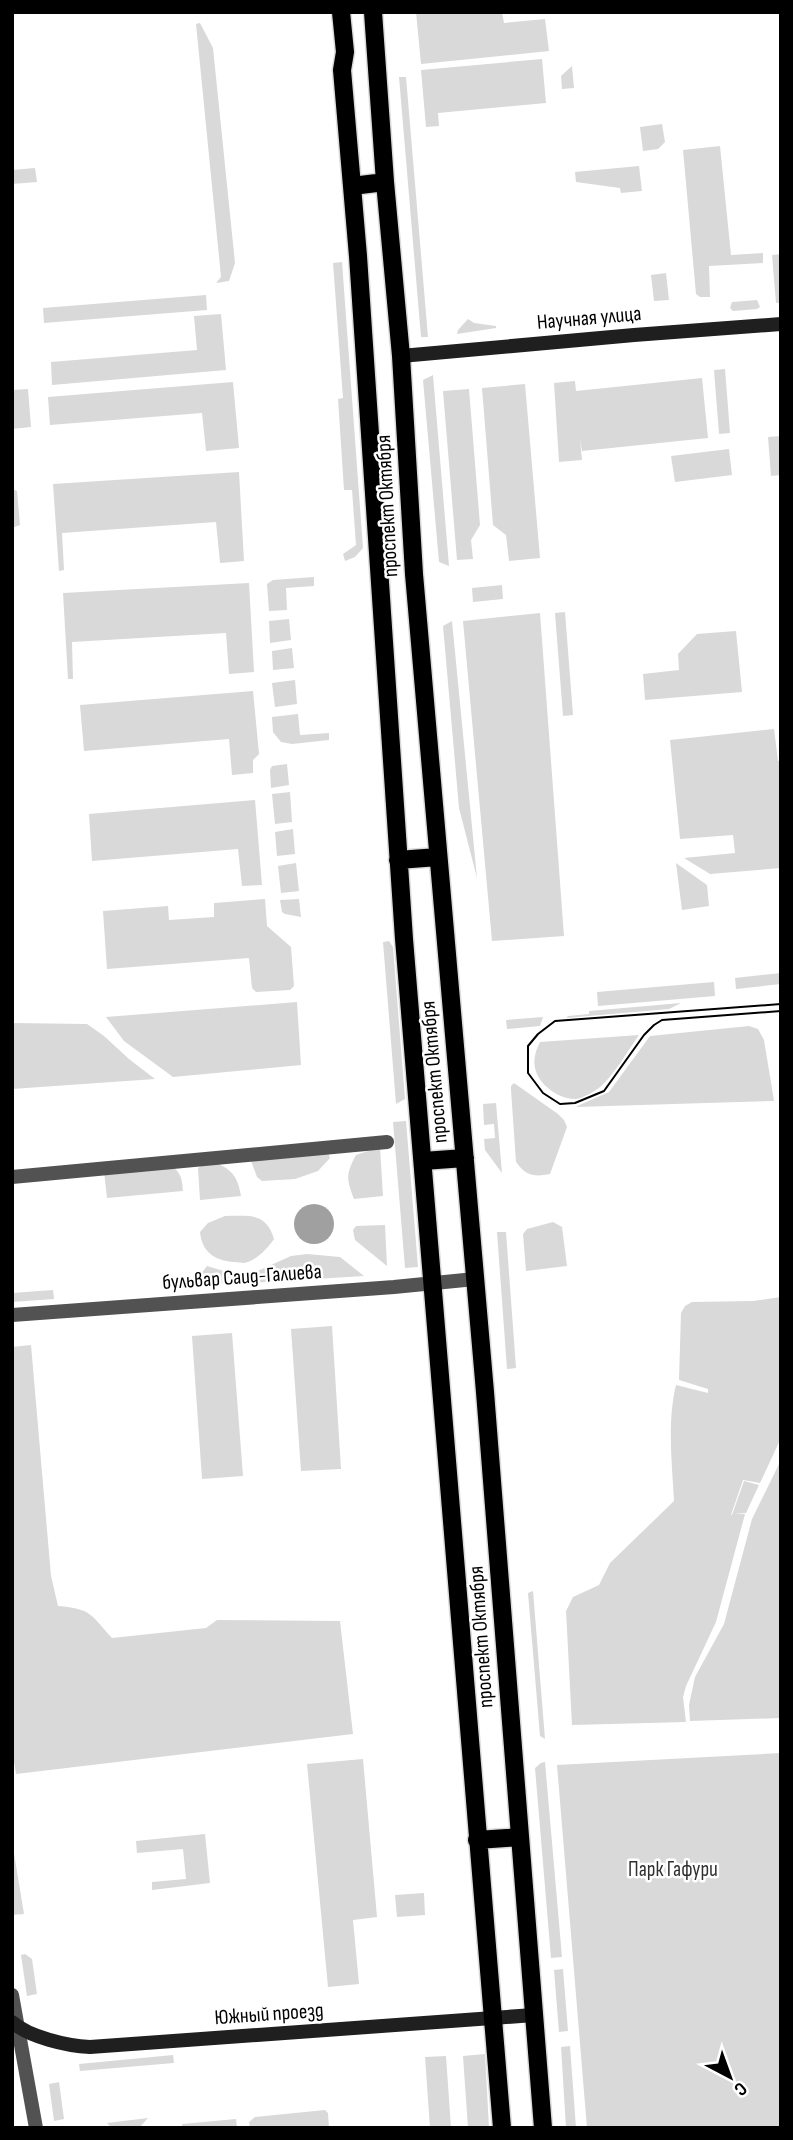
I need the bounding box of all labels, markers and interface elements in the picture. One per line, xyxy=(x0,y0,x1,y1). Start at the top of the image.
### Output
street label: Научная улица xyxy=(536,301,642,335)
street label: проспект Октября xyxy=(371,434,403,578)
street label: проспект Октября xyxy=(415,1000,453,1144)
street label: бульвар Саид-Галиева xyxy=(161,1259,323,1295)
street label: проспект Октября xyxy=(464,1565,498,1709)
park label: Парк Гафури xyxy=(628,1857,718,1882)
street label: Южный проезд xyxy=(214,1998,324,2030)
north arrow xyxy=(695,2042,765,2112)
text: С xyxy=(729,2077,751,2101)

